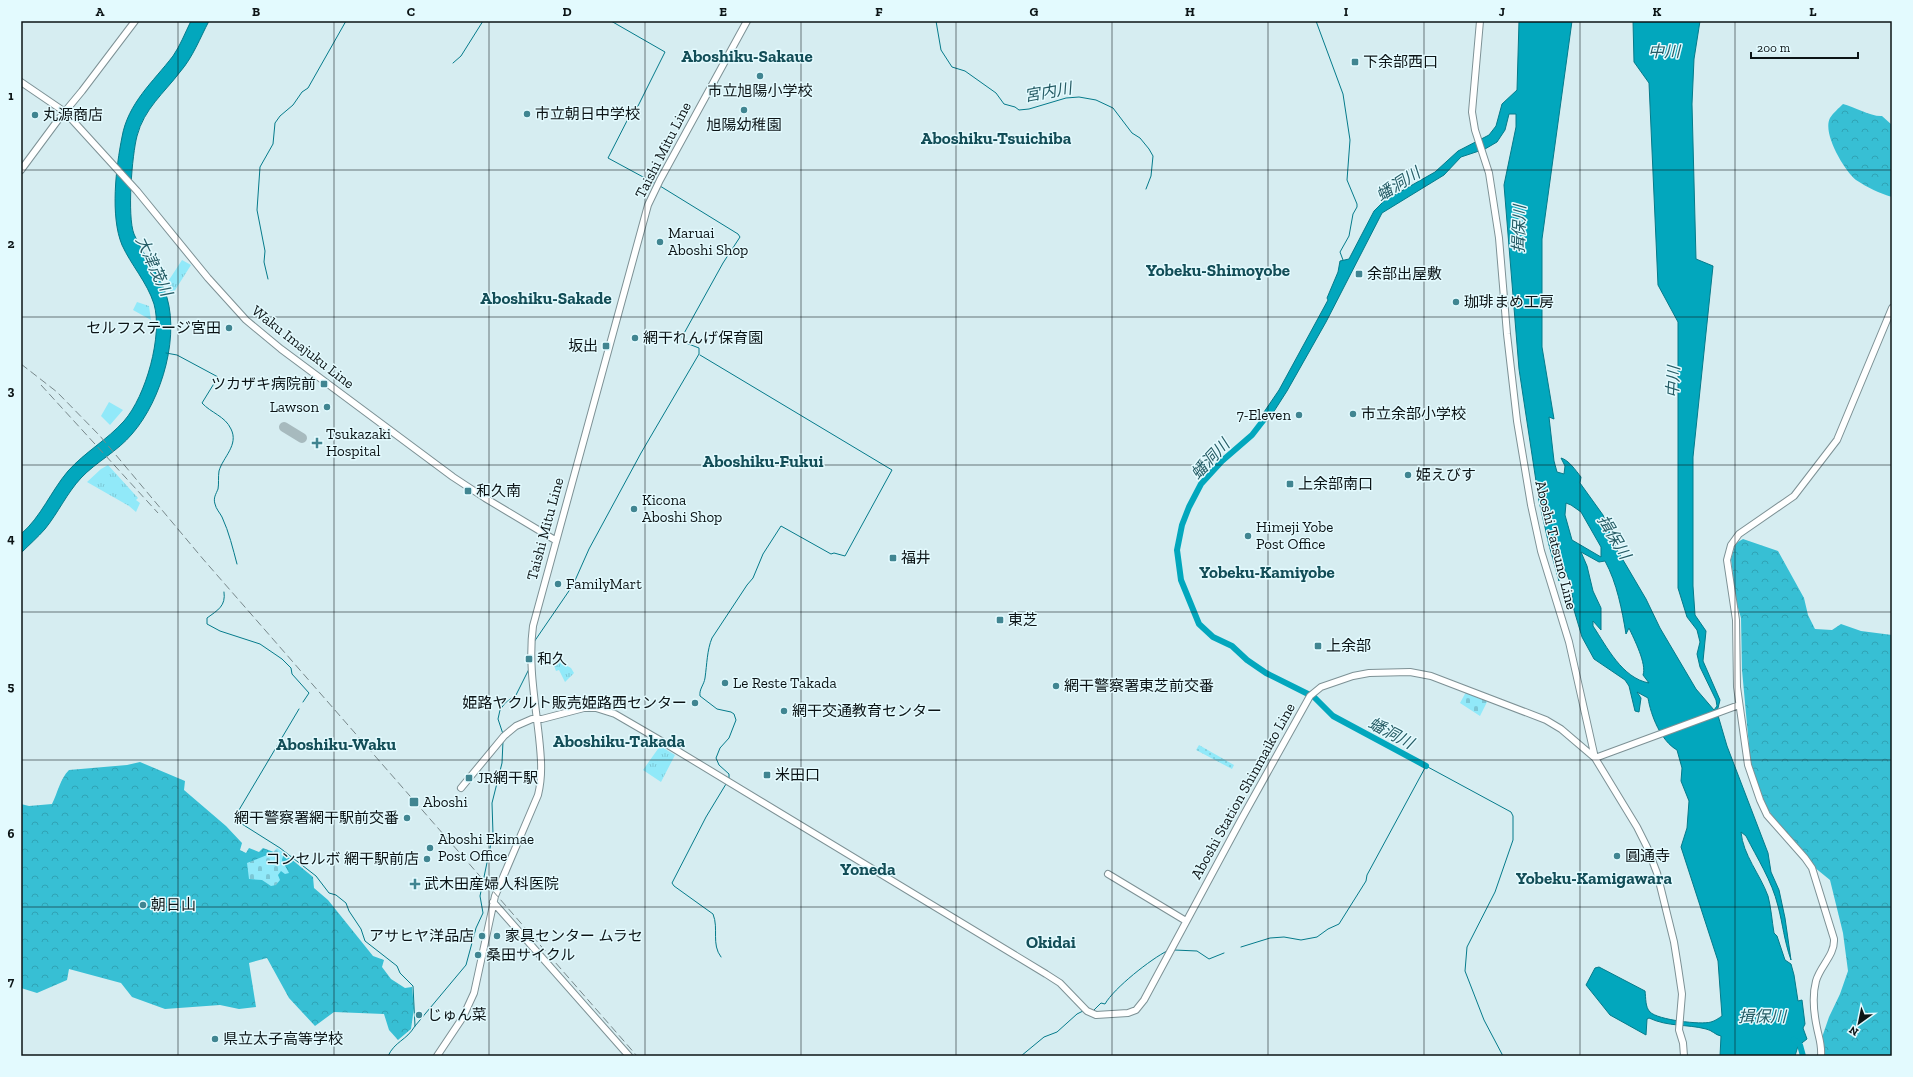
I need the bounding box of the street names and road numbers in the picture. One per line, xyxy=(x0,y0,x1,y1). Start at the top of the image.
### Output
street label: Taishi Mitu Line xyxy=(631,99,695,201)
street label: Waku Imajuku Line xyxy=(248,301,358,393)
street label: Taishi Mitu Line xyxy=(523,476,567,582)
street label: Aboshi Tatsuno Line xyxy=(1531,479,1581,611)
street label: Aboshi Station Shinmaiko Line xyxy=(1187,700,1299,882)

